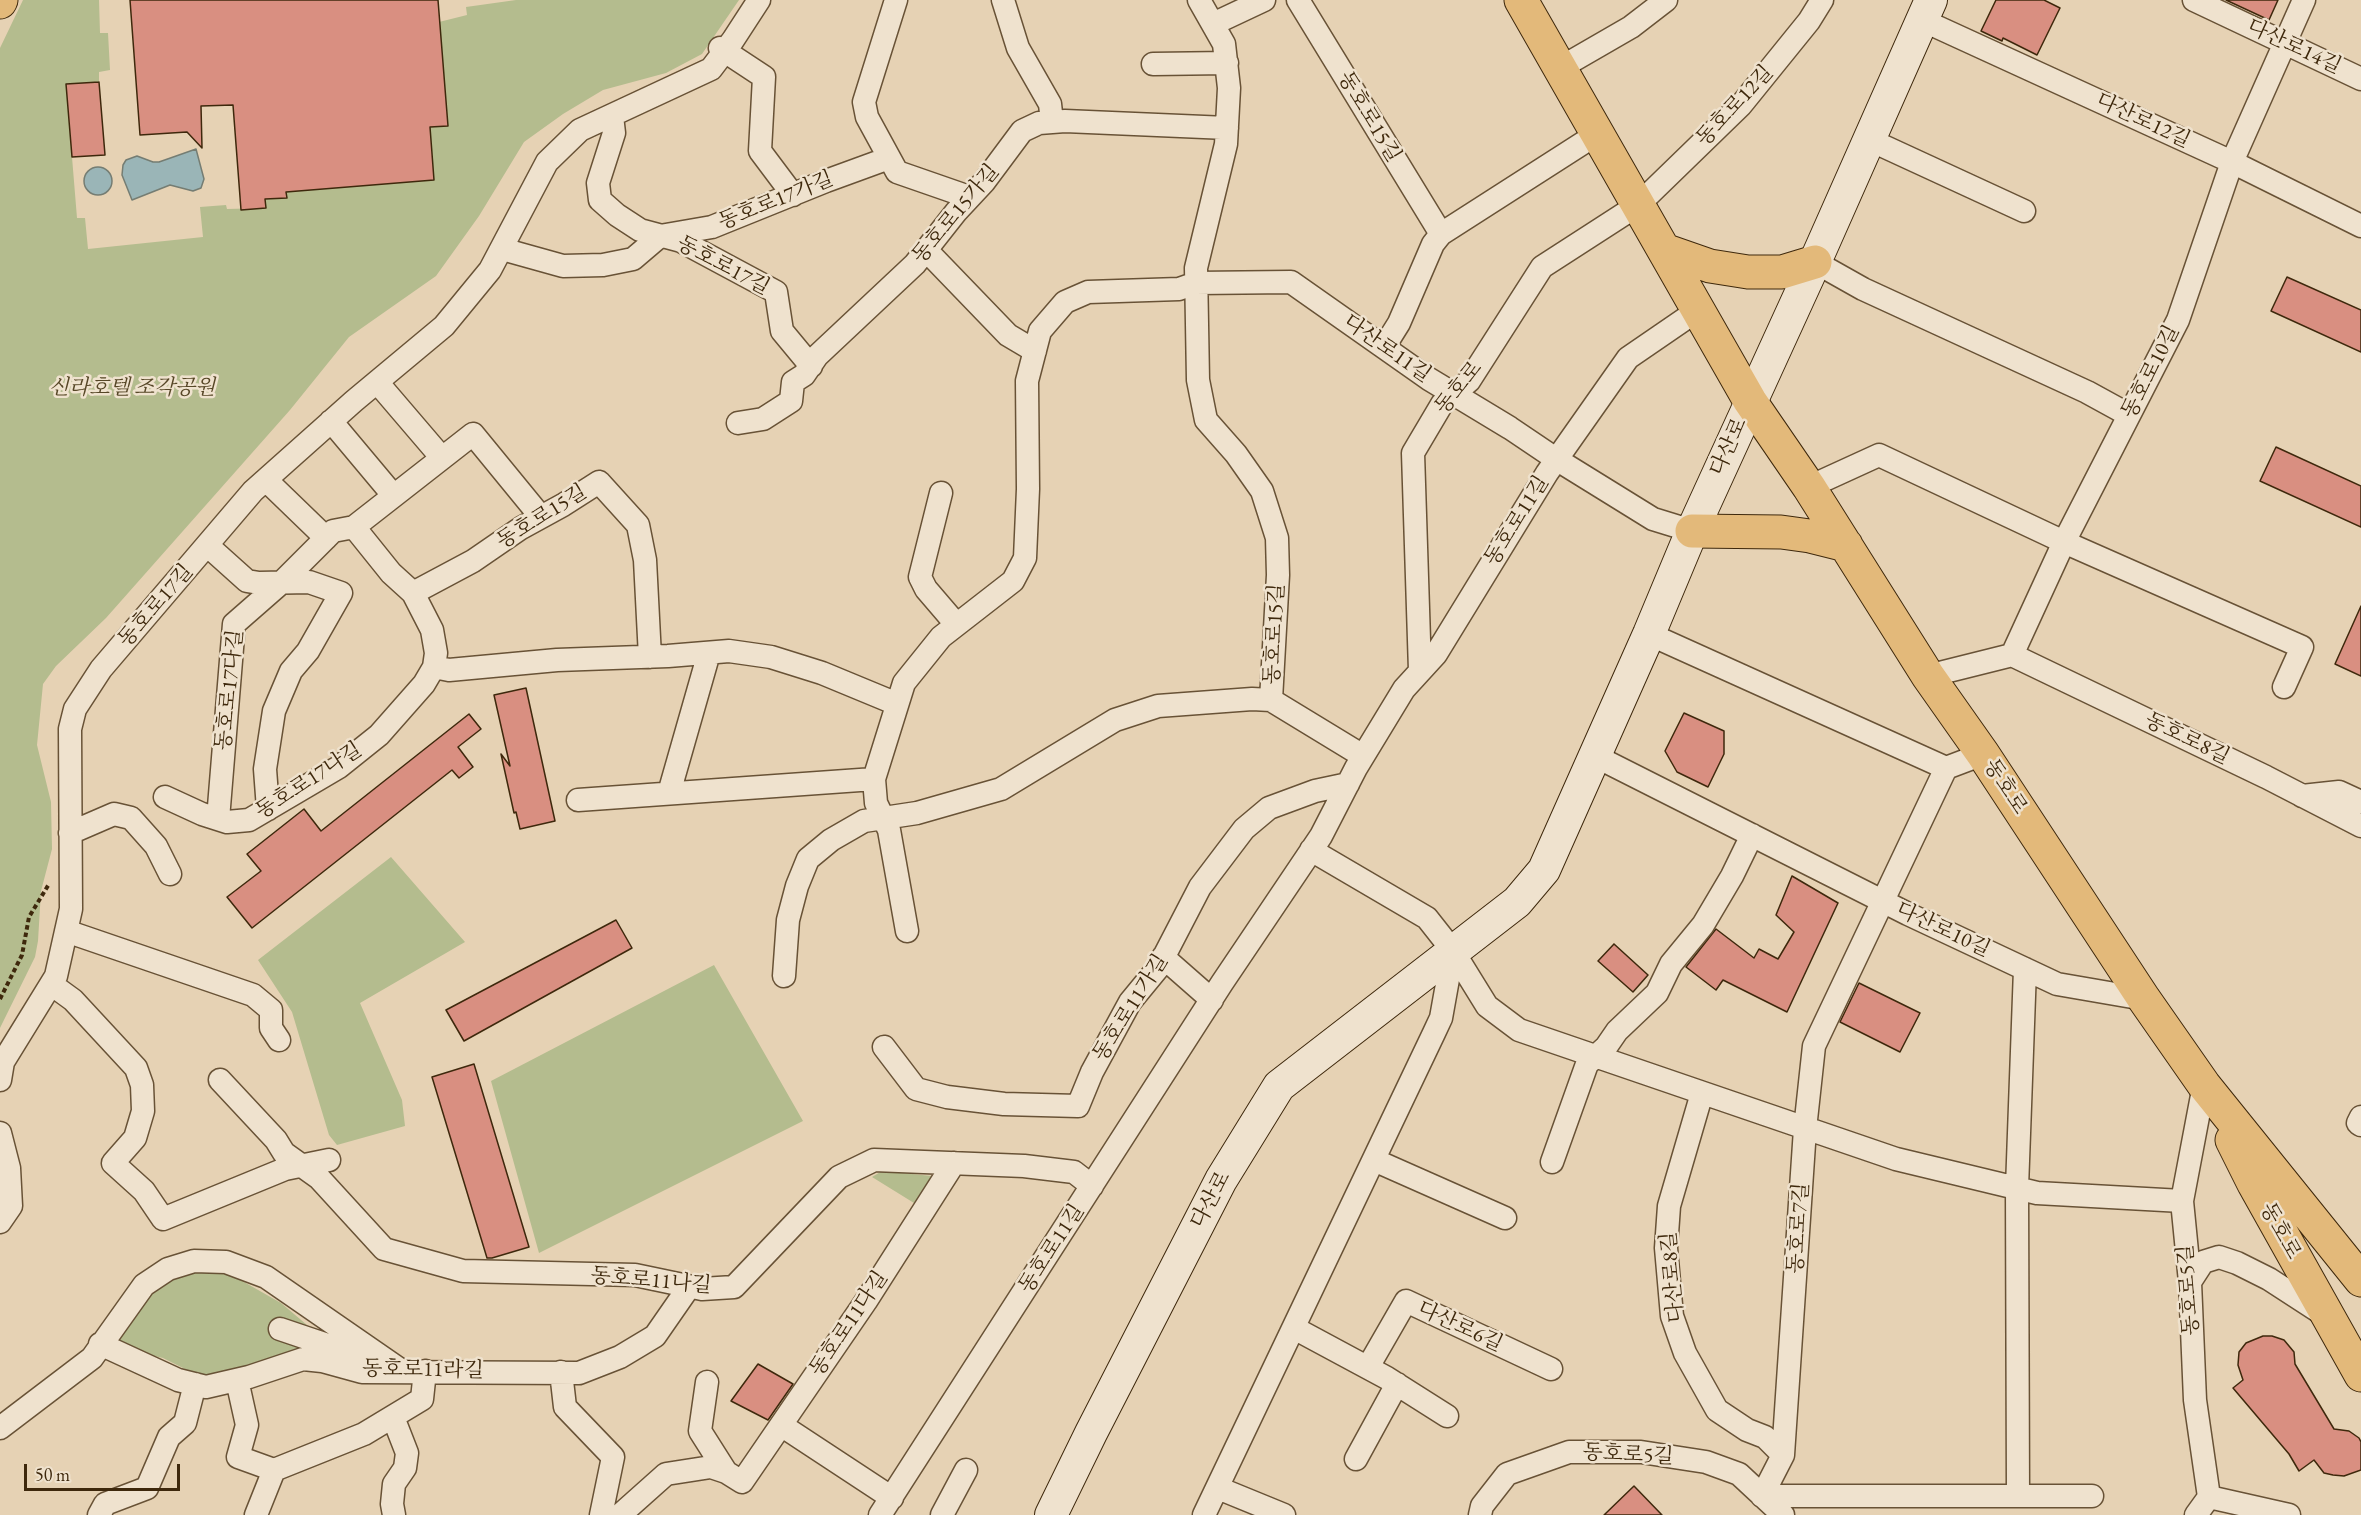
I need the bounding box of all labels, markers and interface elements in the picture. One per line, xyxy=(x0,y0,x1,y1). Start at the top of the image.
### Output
street label: 다산로14길 xyxy=(2243,14,2345,80)
street label: 동호로12길 xyxy=(1691,60,1779,152)
street label: 동호로15길 xyxy=(1332,67,1406,167)
street label: 다산로12길 xyxy=(2092,88,2194,154)
street label: 동호로15가길 xyxy=(907,159,1005,269)
street label: 동호로17가길 xyxy=(715,167,837,235)
street label: 동호로17길 xyxy=(672,231,774,301)
street label: 다산로11길 xyxy=(1338,310,1436,388)
street label: 동호로10길 xyxy=(2117,321,2185,423)
street label: 동호로 xyxy=(1430,356,1488,420)
park label: 신라호텔 조각공원 xyxy=(49,375,215,401)
street label: 다산로 xyxy=(1705,414,1753,480)
street label: 동호로11길 xyxy=(1479,471,1555,571)
street label: 동호로15길 xyxy=(492,479,592,555)
street label: 동호로17길 xyxy=(113,560,199,652)
street label: 동호로15길 xyxy=(1260,583,1290,685)
street label: 동호로17다길 xyxy=(211,628,249,752)
street label: 동호로8길 xyxy=(2140,708,2234,770)
street label: 동호로17나길 xyxy=(251,737,367,825)
street label: 동호로 xyxy=(1978,755,2032,819)
street label: 다산로10길 xyxy=(1892,897,1994,963)
street label: 동호로11가길 xyxy=(1088,950,1174,1066)
street label: 다산로 xyxy=(1186,1167,1236,1233)
street label: 동호로7길 xyxy=(1783,1182,1815,1274)
street label: 동호로 xyxy=(2254,1198,2306,1264)
street label: 동호로11길 xyxy=(1014,1200,1090,1298)
street label: 다산로8길 xyxy=(1656,1230,1690,1324)
street label: 동호로5길 xyxy=(2173,1244,2205,1336)
street label: 동호로11나길 xyxy=(589,1263,713,1299)
street label: 동호로11다길 xyxy=(805,1267,893,1381)
street label: 다산로6길 xyxy=(1413,1296,1507,1358)
street label: 동호로11라길 xyxy=(362,1356,484,1384)
street label: 동호로5길 xyxy=(1582,1440,1674,1470)
scale bar xyxy=(27,1452,183,1490)
text: 50 m xyxy=(35,1463,70,1486)

